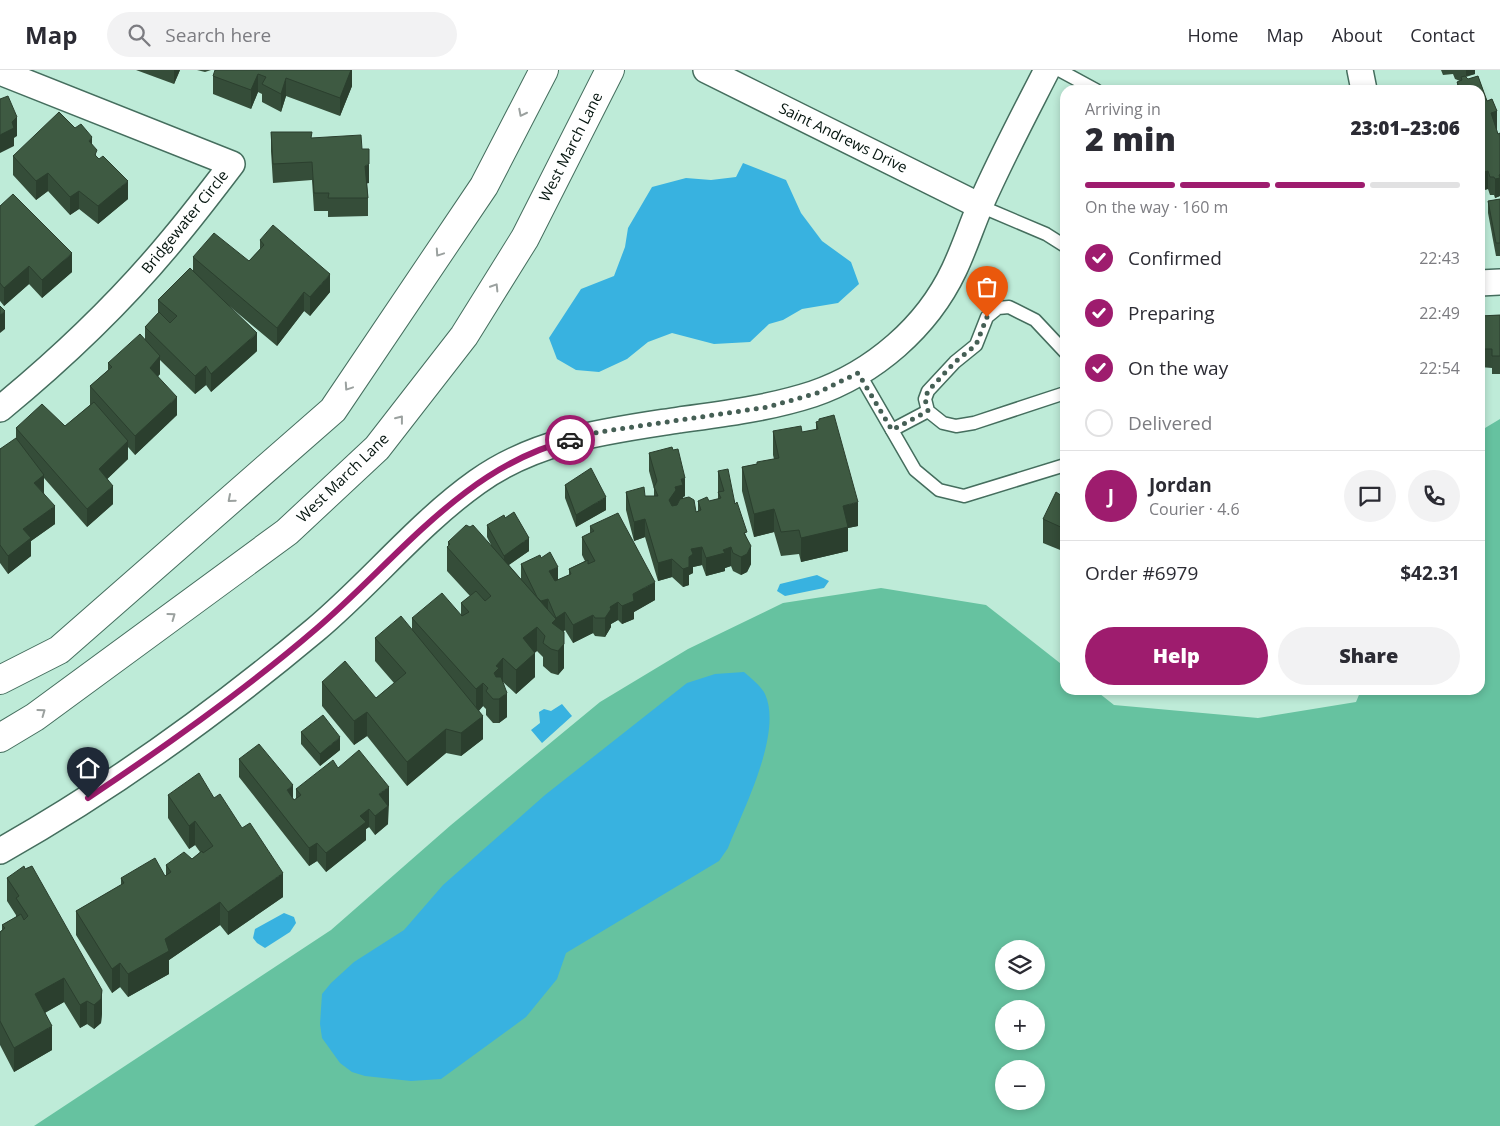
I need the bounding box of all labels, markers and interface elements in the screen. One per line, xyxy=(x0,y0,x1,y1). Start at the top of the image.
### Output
search box xyxy=(107,12,457,57)
text: Map xyxy=(25,18,77,51)
icon: search xyxy=(125,21,153,49)
text: Search here xyxy=(165,22,271,48)
text: Home xyxy=(1188,23,1238,47)
text: Map xyxy=(1266,23,1304,47)
text: About xyxy=(1332,23,1382,47)
text: Contact xyxy=(1410,23,1475,47)
street label: West March Lane xyxy=(534,88,606,205)
street label: Saint Andrews Drive xyxy=(776,97,911,177)
text: Arriving in xyxy=(1085,98,1161,120)
one-way arrow xyxy=(518,108,528,117)
text: 23:01–23:06 xyxy=(1350,115,1460,141)
text: 2 min xyxy=(1085,117,1176,160)
street label: Bridgewater Circle xyxy=(136,165,232,277)
text: On the way · 160 m xyxy=(1085,196,1228,218)
icon: check xyxy=(1085,244,1113,272)
text: Confirmed xyxy=(1128,245,1222,271)
one-way arrow xyxy=(436,247,445,257)
text: 22:43 xyxy=(1419,247,1460,269)
pin xyxy=(966,266,1008,317)
icon: bag xyxy=(973,273,1001,301)
one-way arrow xyxy=(489,283,499,292)
icon: check xyxy=(1085,299,1113,327)
text: Preparing xyxy=(1128,300,1215,326)
text: 22:49 xyxy=(1419,302,1460,324)
icon: check xyxy=(1085,354,1113,382)
text: On the way xyxy=(1128,355,1228,381)
text: 22:54 xyxy=(1419,357,1460,379)
one-way arrow xyxy=(345,382,354,391)
text: Delivered xyxy=(1128,410,1212,436)
one-way arrow xyxy=(395,415,404,424)
courier xyxy=(545,415,595,465)
icon: car xyxy=(556,426,584,454)
street label: West March Lane xyxy=(292,428,393,526)
button: chat xyxy=(1344,470,1396,522)
button: phone xyxy=(1408,470,1460,522)
text: Jordan xyxy=(1149,472,1212,498)
text: J xyxy=(1108,483,1114,509)
one-way arrow xyxy=(227,493,236,502)
text: Courier · 4.6 xyxy=(1149,498,1240,520)
text: Order #6979 xyxy=(1085,560,1198,586)
text: $42.31 xyxy=(1400,560,1460,586)
one-way arrow xyxy=(167,613,176,622)
button: Help xyxy=(1085,627,1268,685)
button: Share xyxy=(1278,627,1460,685)
one-way arrow xyxy=(36,709,46,718)
pin xyxy=(67,747,109,798)
icon: home xyxy=(74,754,102,782)
map controls xyxy=(995,940,1045,1110)
button: layers xyxy=(995,940,1045,990)
button: + xyxy=(995,1000,1045,1050)
button: − xyxy=(995,1060,1045,1110)

